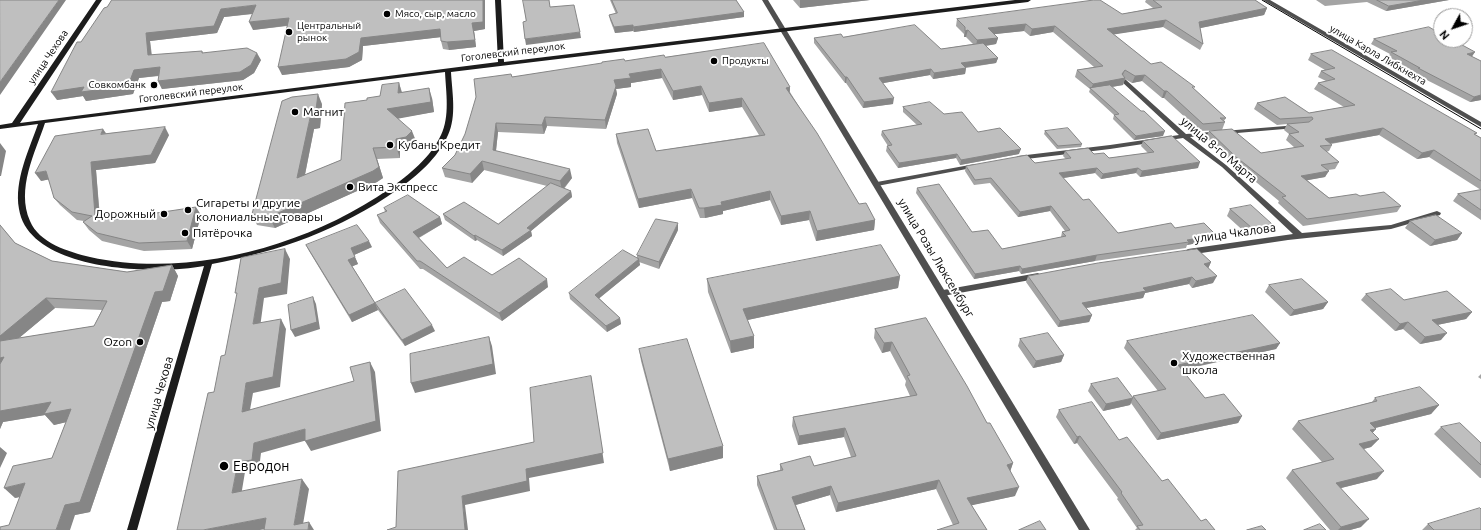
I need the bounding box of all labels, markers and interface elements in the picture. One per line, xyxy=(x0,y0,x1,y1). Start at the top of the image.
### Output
place label: Мясо, сыр, масло xyxy=(395,8,476,20)
north arrow xyxy=(1433,8,1473,48)
marker: Мясо, сыр, масло xyxy=(382,9,392,19)
place label: Центральный рынок xyxy=(297,20,361,44)
street label: улица Карла Либкнехта xyxy=(1327,22,1429,88)
marker: Центральный рынок xyxy=(284,27,294,37)
street label: улица Чехова xyxy=(25,28,71,86)
text: N xyxy=(1437,28,1452,42)
street label: Гоголевский переулок xyxy=(460,40,566,64)
place label: Продукты xyxy=(722,55,769,67)
marker: Продукты xyxy=(709,56,719,66)
place label: Совкомбанк xyxy=(88,79,146,91)
marker: Совкомбанк xyxy=(149,80,159,90)
street label: Гоголевский переулок xyxy=(138,81,244,105)
place label: Магнит xyxy=(303,105,344,119)
marker: Магнит xyxy=(290,107,300,117)
street label: улица 8-го Марта xyxy=(1178,114,1260,186)
place label: Кубань Кредит xyxy=(398,138,480,152)
marker: Кубань Кредит xyxy=(385,140,395,150)
place label: Вита Экспресс xyxy=(358,180,438,194)
marker: Вита Экспресс xyxy=(345,182,355,192)
place label: Сигареты и другие колониальные товары xyxy=(196,196,323,224)
street label: улица Розы Люксембург xyxy=(895,196,977,320)
marker: Сигареты и другие колониальные товары xyxy=(183,205,193,215)
place label: Дорожный xyxy=(95,207,156,221)
marker: Дорожный xyxy=(159,209,169,219)
street label: улица Чкалова xyxy=(1193,220,1277,246)
place label: Пятёрочка xyxy=(193,226,252,240)
marker: Пятёрочка xyxy=(180,228,190,238)
place label: Ozon xyxy=(103,335,132,349)
marker: Ozon xyxy=(135,337,145,347)
place label: Художественная школа xyxy=(1182,349,1275,377)
street label: улица Чехова xyxy=(142,355,176,431)
marker: Художественная школа xyxy=(1169,358,1179,368)
place label: Евродон xyxy=(233,458,290,474)
marker: Евродон xyxy=(218,460,230,472)

